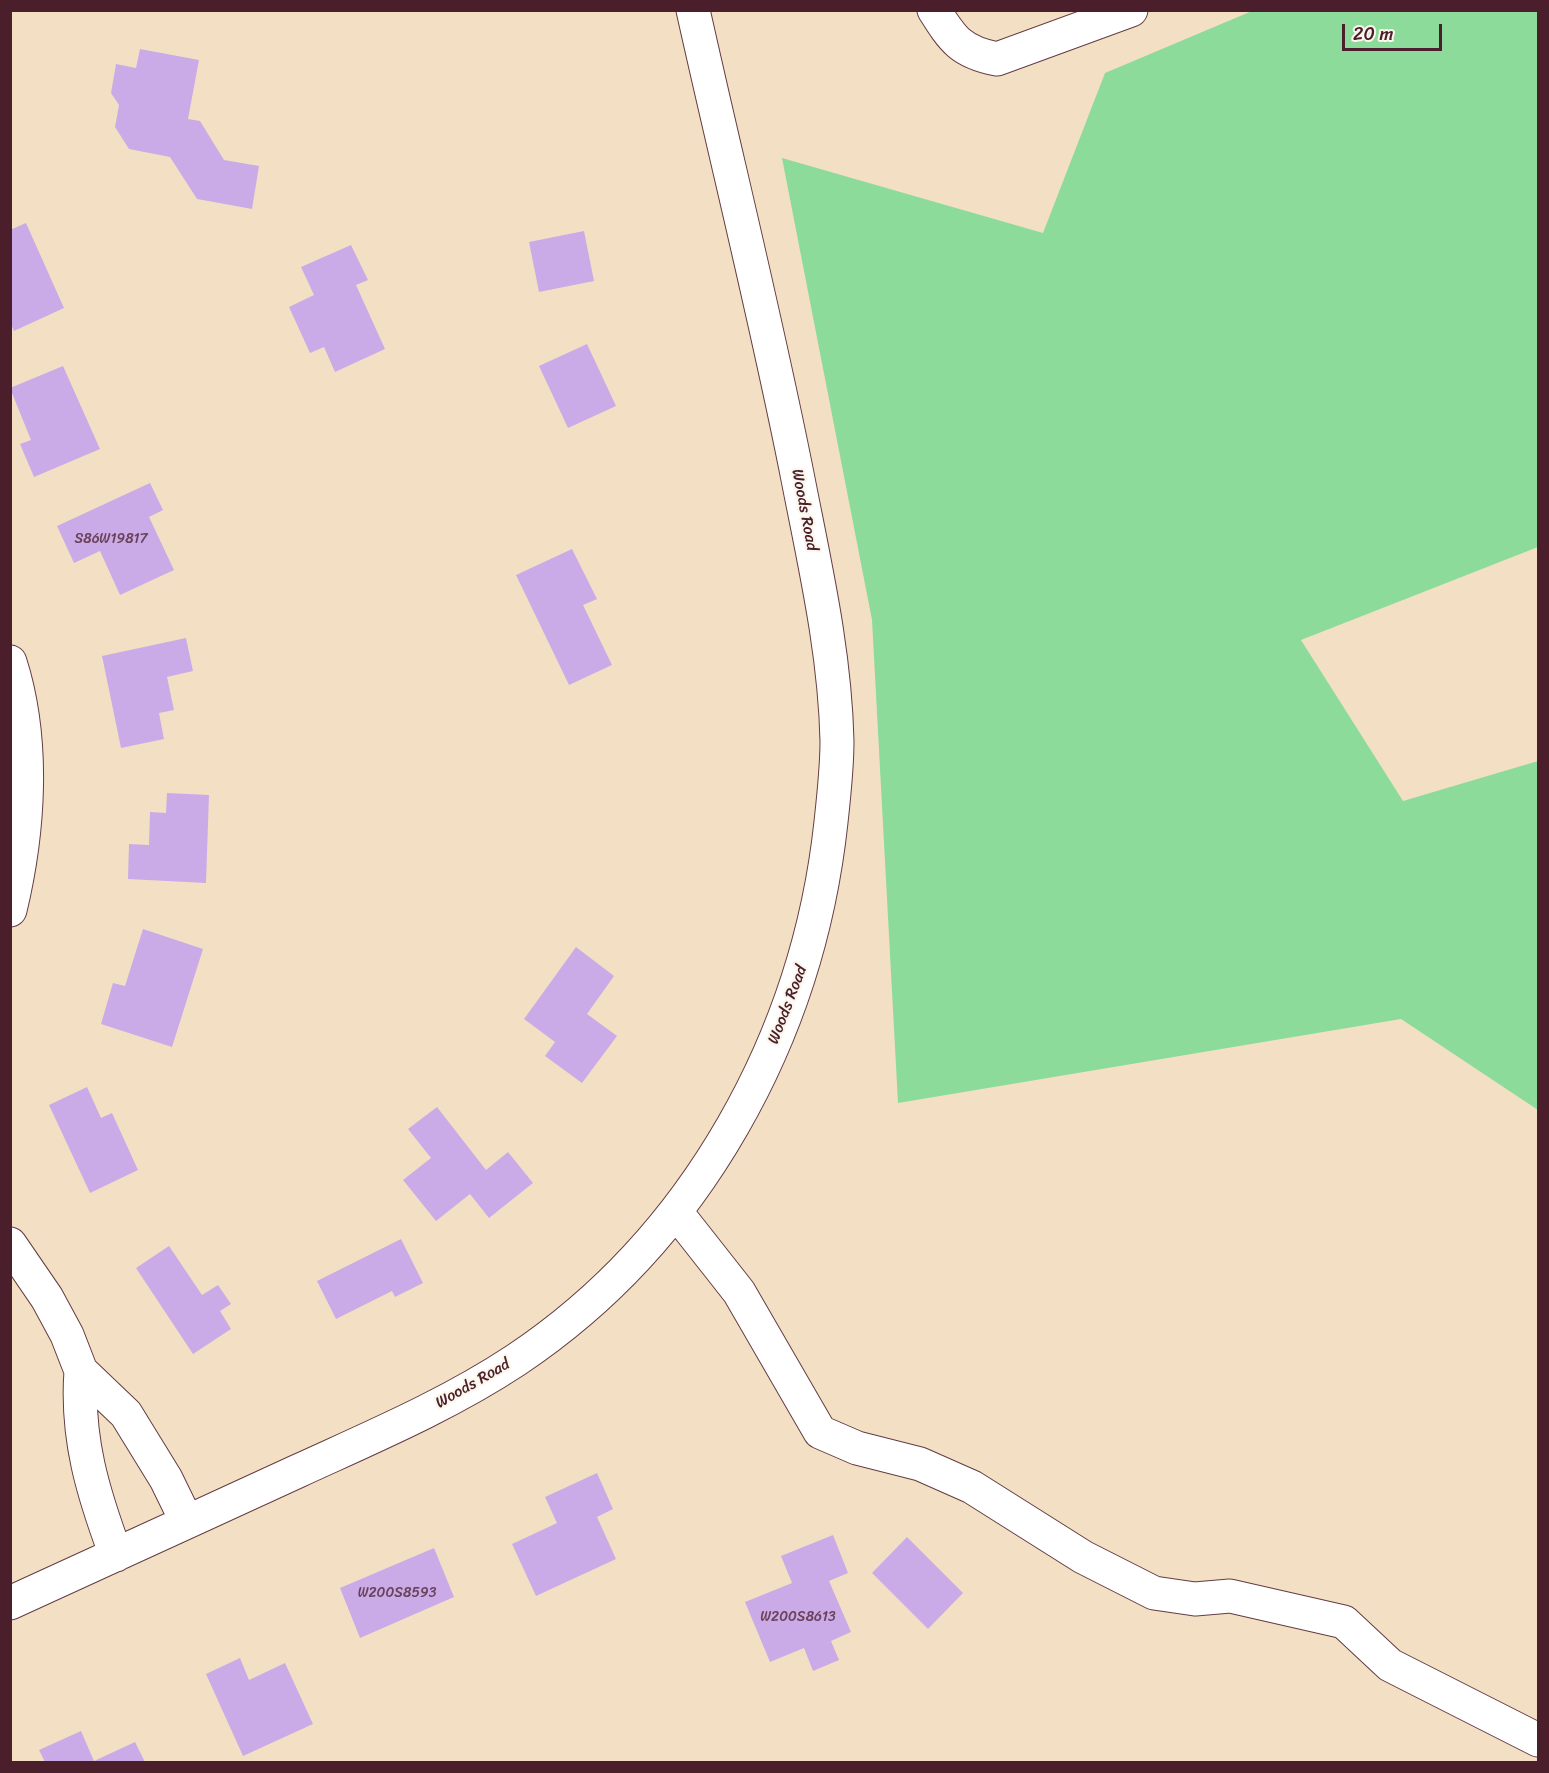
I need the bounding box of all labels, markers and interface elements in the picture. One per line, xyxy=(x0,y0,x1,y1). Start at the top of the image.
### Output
scale bar xyxy=(1345,12,1446,50)
text: 20 m xyxy=(1353,18,1393,50)
street label: Woods Road xyxy=(787,468,821,552)
house number: S86W19817 xyxy=(74,531,148,547)
street label: Woods Road xyxy=(764,963,812,1047)
street label: Woods Road xyxy=(432,1355,514,1413)
house number: W200S8593 xyxy=(358,1585,436,1601)
house number: W200S8613 xyxy=(760,1609,836,1625)

